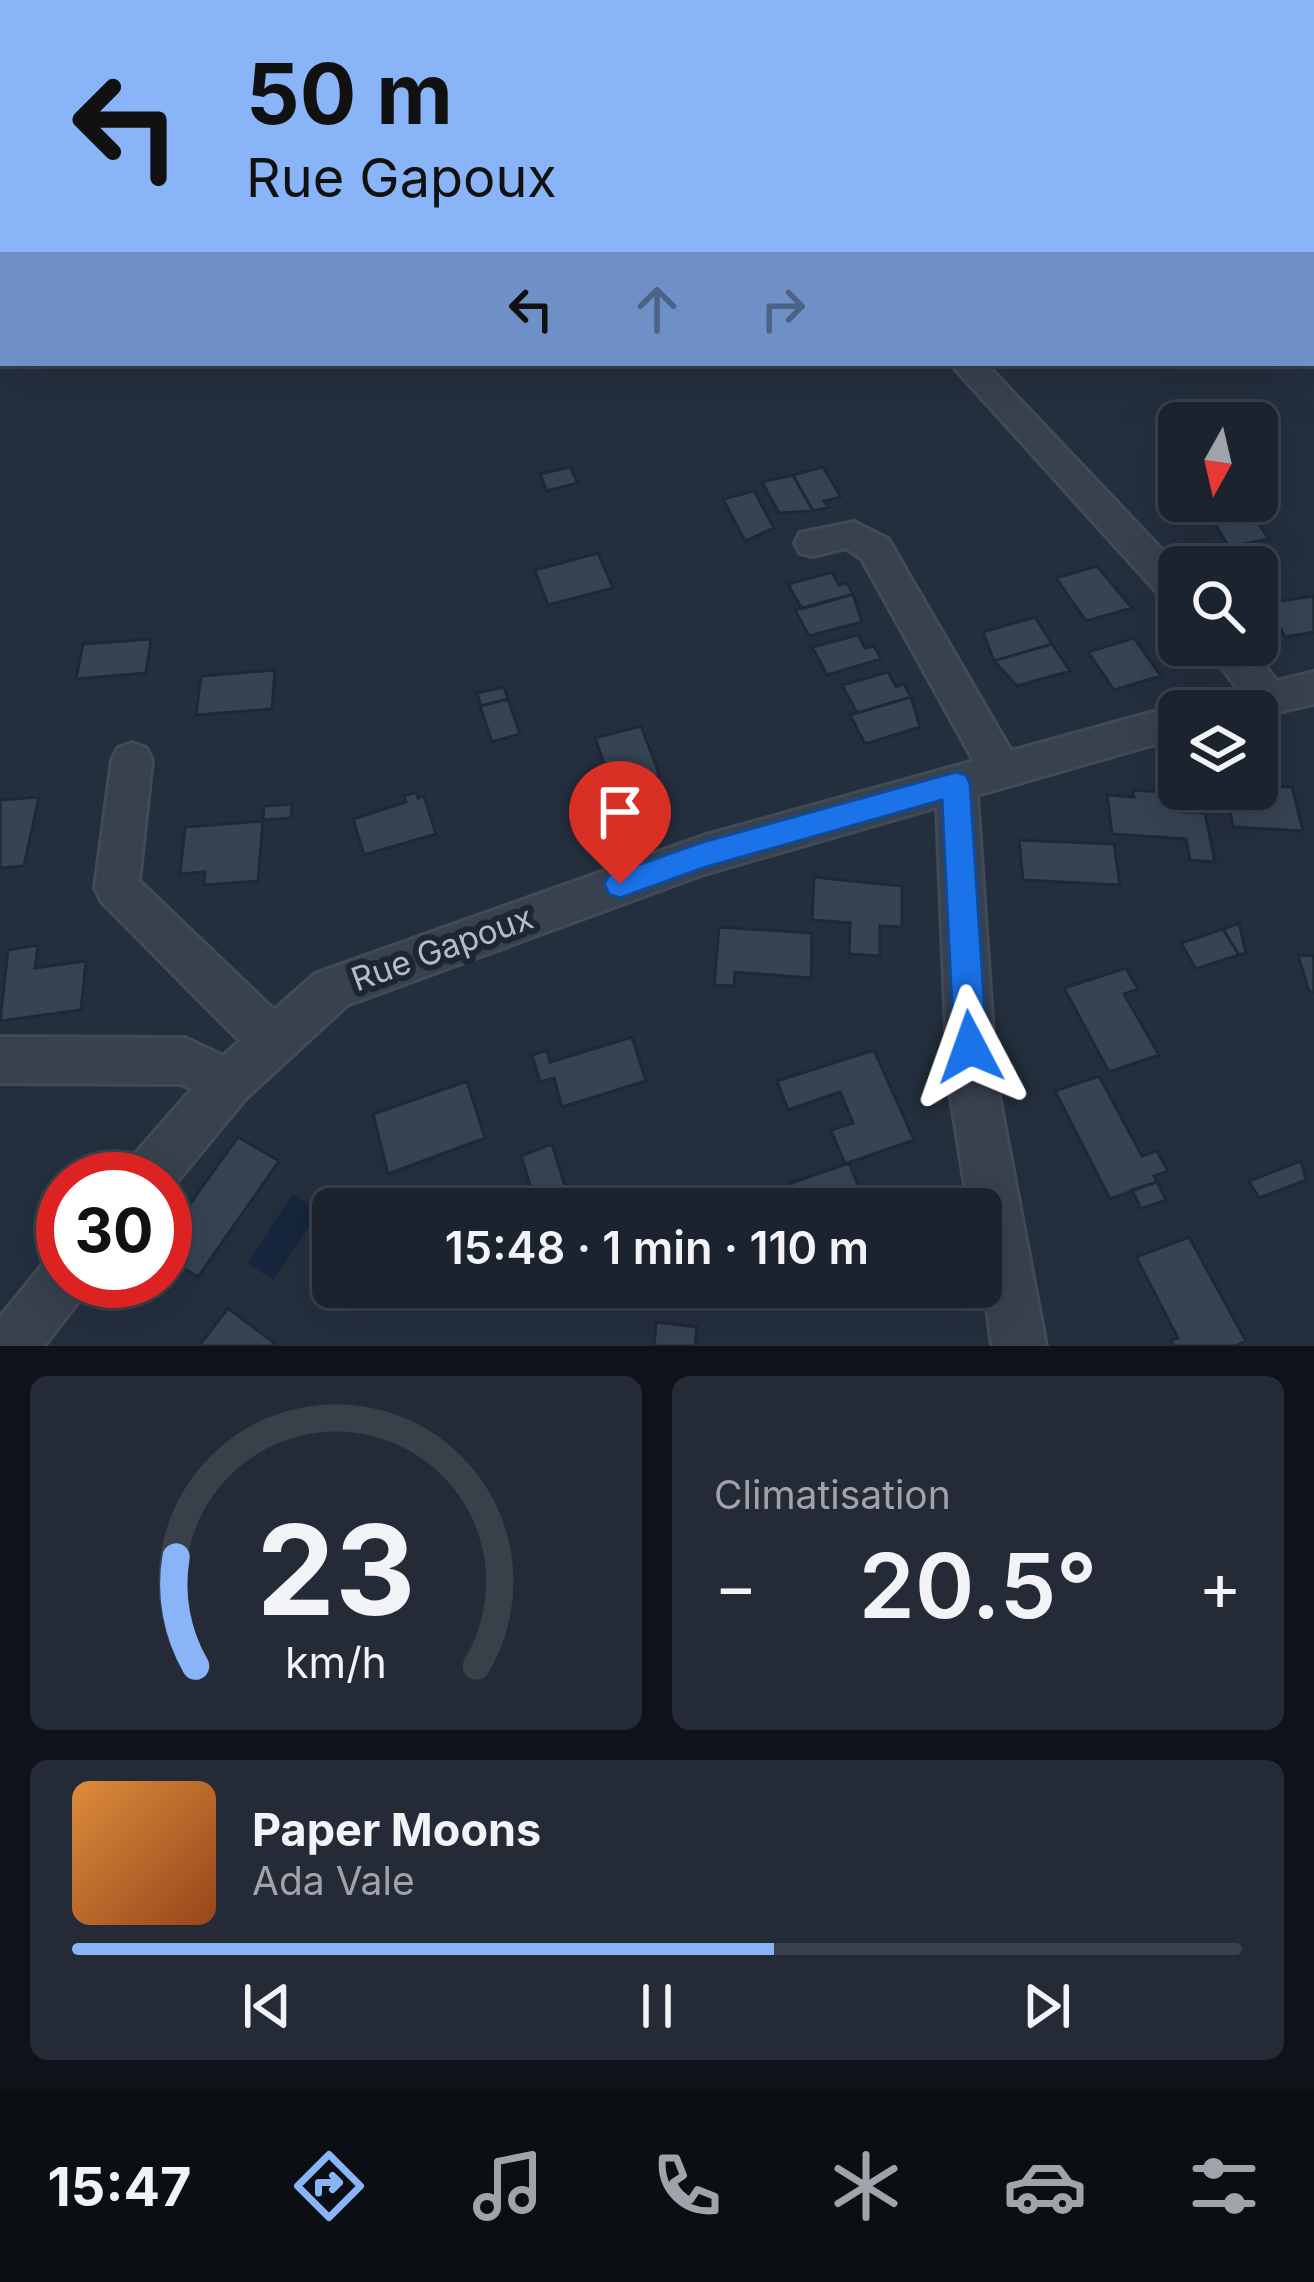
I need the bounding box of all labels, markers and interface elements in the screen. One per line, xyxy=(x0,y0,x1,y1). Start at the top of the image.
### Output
text: 50 m xyxy=(246,43,453,144)
icon: left xyxy=(48,48,204,204)
text: Rue Gapoux xyxy=(246,145,557,210)
icon: left xyxy=(498,276,564,342)
icon: ahead xyxy=(624,276,690,342)
icon: right xyxy=(750,276,816,342)
north arrow xyxy=(1158,402,1278,522)
map controls xyxy=(1158,402,1278,810)
button: search xyxy=(1158,546,1278,666)
button: layers xyxy=(1158,690,1278,810)
pin xyxy=(569,761,671,884)
icon: arrive xyxy=(587,779,653,845)
street label: Rue Gapoux xyxy=(346,897,538,999)
position arrow xyxy=(907,984,1033,1110)
speed limit sign: 30 xyxy=(36,1152,192,1308)
text: 15:48 · 1 min · 110 m xyxy=(445,1220,869,1275)
text: Climatisation xyxy=(714,1471,951,1518)
text: 23 xyxy=(256,1494,416,1645)
text: 20.5° xyxy=(859,1531,1097,1640)
text: − xyxy=(714,1546,758,1626)
text: + xyxy=(1198,1546,1242,1626)
text: km/h xyxy=(285,1636,387,1688)
text: Paper Moons xyxy=(252,1802,541,1857)
text: Ada Vale xyxy=(252,1857,415,1904)
icon: previous xyxy=(234,1973,300,2039)
icon: pause xyxy=(624,1973,690,2039)
icon: next xyxy=(1014,1973,1080,2039)
icon: directions xyxy=(287,2144,371,2228)
icon: music xyxy=(466,2144,550,2228)
icon: phone xyxy=(645,2144,729,2228)
icon: climate xyxy=(824,2144,908,2228)
icon: car xyxy=(1003,2144,1087,2228)
icon: filters xyxy=(1182,2144,1266,2228)
text: 15:47 xyxy=(48,2154,191,2219)

